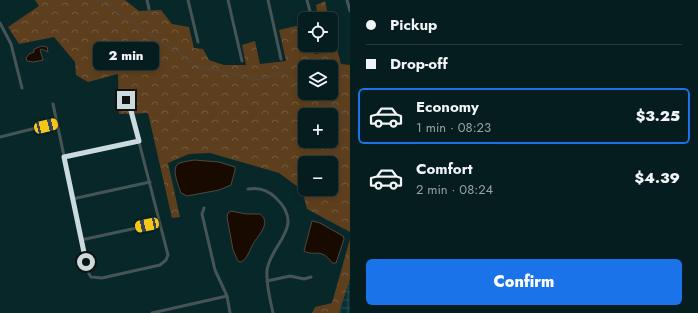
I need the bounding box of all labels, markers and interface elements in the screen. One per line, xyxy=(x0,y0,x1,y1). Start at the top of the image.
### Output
map controls xyxy=(298,12,338,196)
button: locate xyxy=(298,12,338,52)
text: Pickup xyxy=(390,14,437,36)
callout: 2 min xyxy=(93,42,159,70)
text: 2 min xyxy=(109,46,143,65)
text: Drop-off xyxy=(390,53,448,75)
button: layers xyxy=(298,60,338,100)
route end xyxy=(117,91,135,109)
text: Economy xyxy=(416,96,479,118)
icon: car xyxy=(368,98,404,134)
text: $3.25 xyxy=(636,105,680,127)
button: + xyxy=(298,108,338,148)
car xyxy=(33,117,59,135)
text: 1 min · 08:23 xyxy=(416,118,491,137)
button: − xyxy=(298,156,338,196)
text: Comfort xyxy=(416,158,473,180)
icon: car xyxy=(368,160,404,196)
text: $4.39 xyxy=(634,167,680,189)
text: 2 min · 08:24 xyxy=(416,180,493,199)
car xyxy=(134,217,160,233)
route start xyxy=(77,253,95,271)
button: Confirm xyxy=(366,259,682,305)

